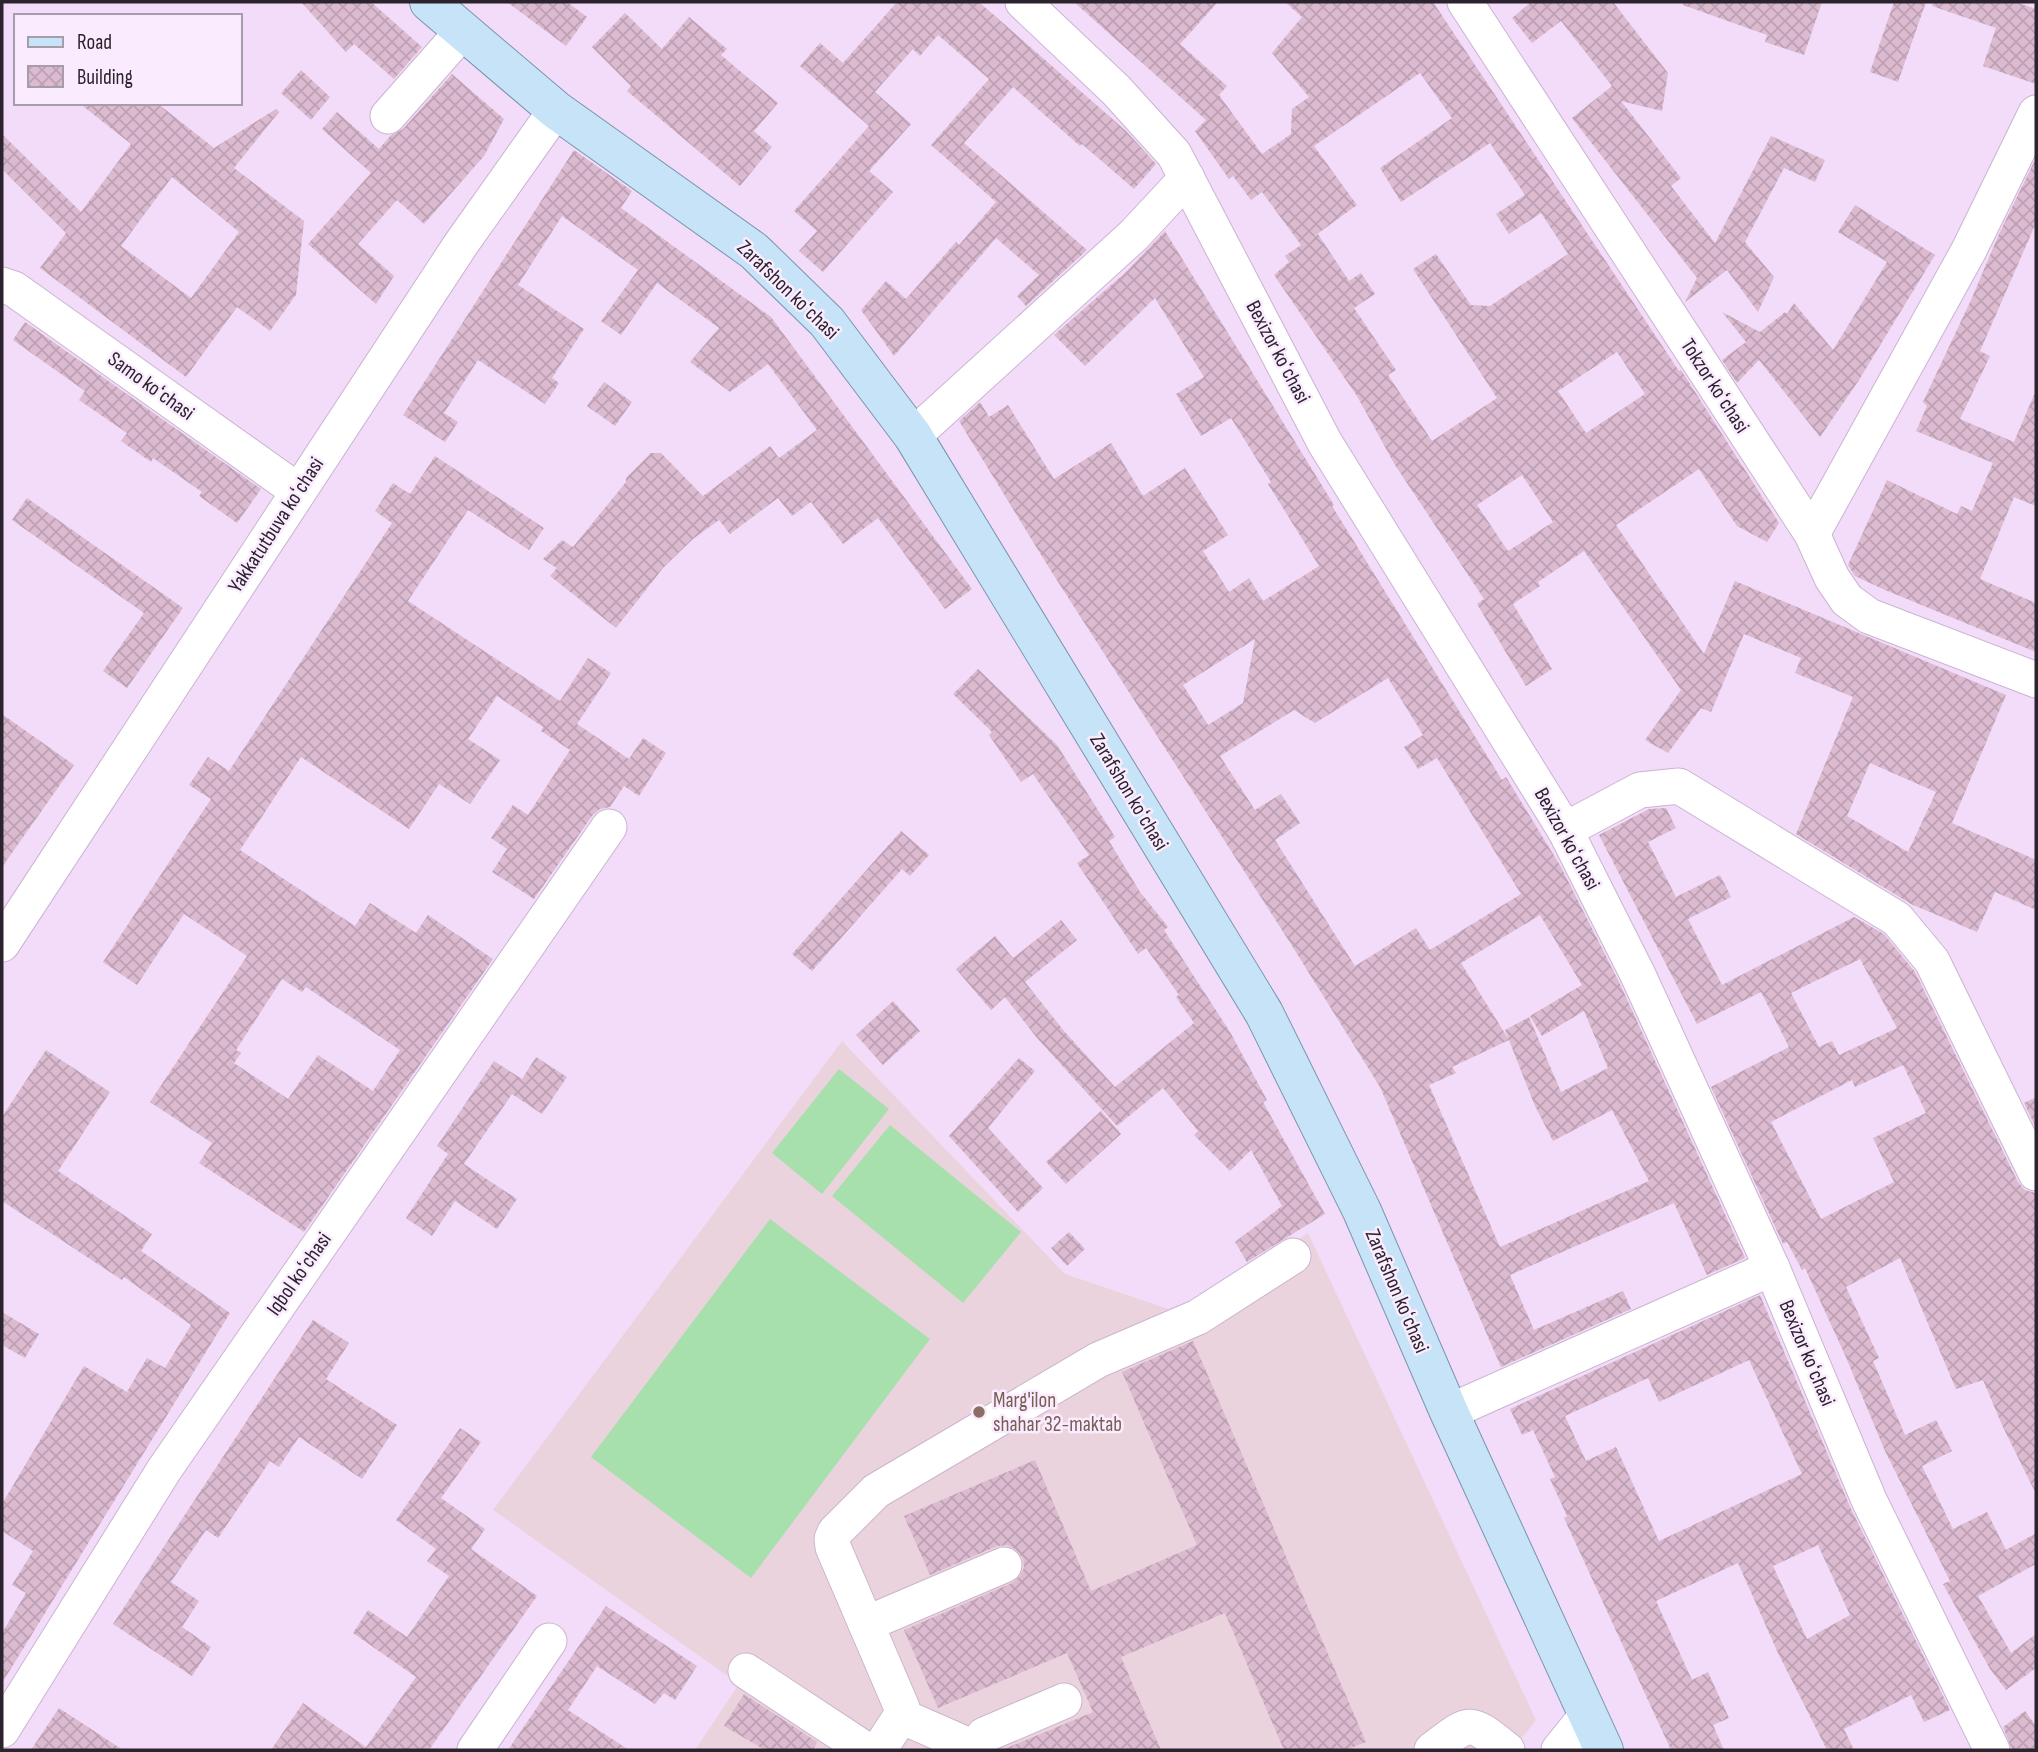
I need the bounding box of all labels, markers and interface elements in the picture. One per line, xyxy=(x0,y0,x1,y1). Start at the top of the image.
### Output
legend xyxy=(14,14,242,105)
text: Road xyxy=(77,30,112,55)
text: Building xyxy=(77,65,133,90)
street label: Zarafshon koʻchasi xyxy=(732,235,844,345)
street label: Bexizor koʻchasi xyxy=(1241,296,1315,408)
street label: Tokzor koʻchasi xyxy=(1675,334,1755,438)
street label: Samo koʻchasi xyxy=(103,346,199,426)
street label: Yakkatutbuva koʻchasi xyxy=(223,453,329,597)
street label: Zarafshon koʻchasi xyxy=(1084,729,1174,855)
street label: Bexizor koʻchasi xyxy=(1529,784,1605,894)
street label: Zarafshon koʻchasi xyxy=(1360,1225,1434,1357)
street label: Iqbol koʻchasi xyxy=(261,1228,337,1320)
street label: Bexizor koʻchasi xyxy=(1773,1296,1841,1410)
place label: Marg'ilon shahar 32-maktab xyxy=(993,1388,1122,1437)
marker: Marg'ilon shahar 32-maktab xyxy=(971,1404,987,1420)

